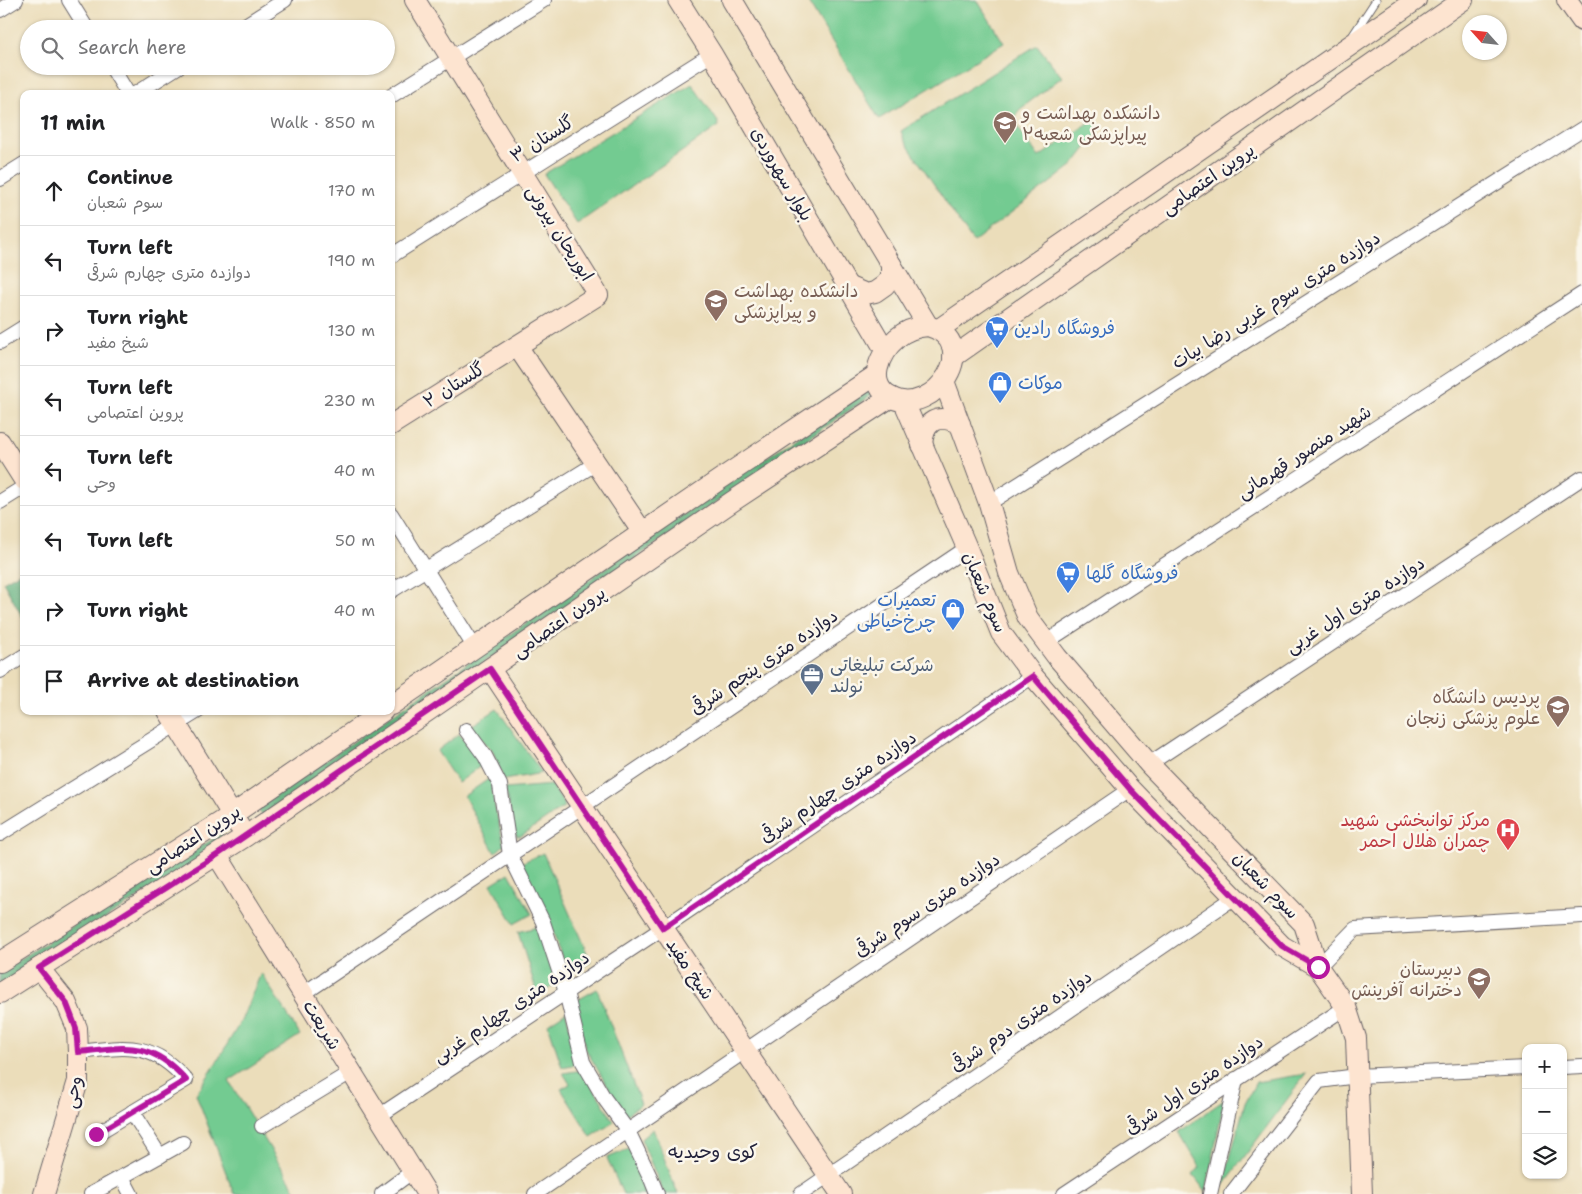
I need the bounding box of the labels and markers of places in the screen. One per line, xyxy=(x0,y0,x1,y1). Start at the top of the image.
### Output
place label: دانشکده بهداشت و پیراپزشکى شعبه۲ xyxy=(1020,101,1161,146)
school or university icon: دانشکده بهداشت و پیراپزشکى شعبه۲ xyxy=(992,110,1018,144)
place label: دانشکده بهداشت و پیراپزشکی xyxy=(734,279,858,324)
school or university icon: دانشکده بهداشت و پیراپزشکی xyxy=(703,288,729,322)
supermarket icon: فروشگاه رادین xyxy=(984,315,1010,349)
place label: فروشگاه رادین xyxy=(1014,316,1115,340)
shop icon: موکات xyxy=(987,370,1013,404)
place label: موکات xyxy=(1018,371,1063,395)
supermarket icon: فروشگاه گلها xyxy=(1055,560,1081,594)
place label: فروشگاه گلها xyxy=(1086,561,1178,585)
place label: تعمیرات چرخ‌خیاطی xyxy=(857,588,937,633)
shop icon: تعمیرات چرخ‌خیاطی xyxy=(940,597,966,631)
place label: شرکت تبلیغاتی نولند xyxy=(830,653,934,698)
office icon: شرکت تبلیغاتی نولند xyxy=(799,662,825,696)
place label: پردیس دانشگاه علوم پزشکى زنجان xyxy=(1406,685,1540,732)
school or university icon: پردیس دانشگاه علوم پزشکى زنجان xyxy=(1545,694,1571,728)
place label: مرکز توانبخشی شهید چمران هلال احمر xyxy=(1340,808,1490,853)
hospital icon: مرکز توانبخشی شهید چمران هلال احمر xyxy=(1495,817,1521,851)
place label: دبیرستان دخترانه آفرینش xyxy=(1351,957,1462,1002)
school or university icon: دبیرستان دخترانه آفرینش xyxy=(1466,966,1492,1000)

